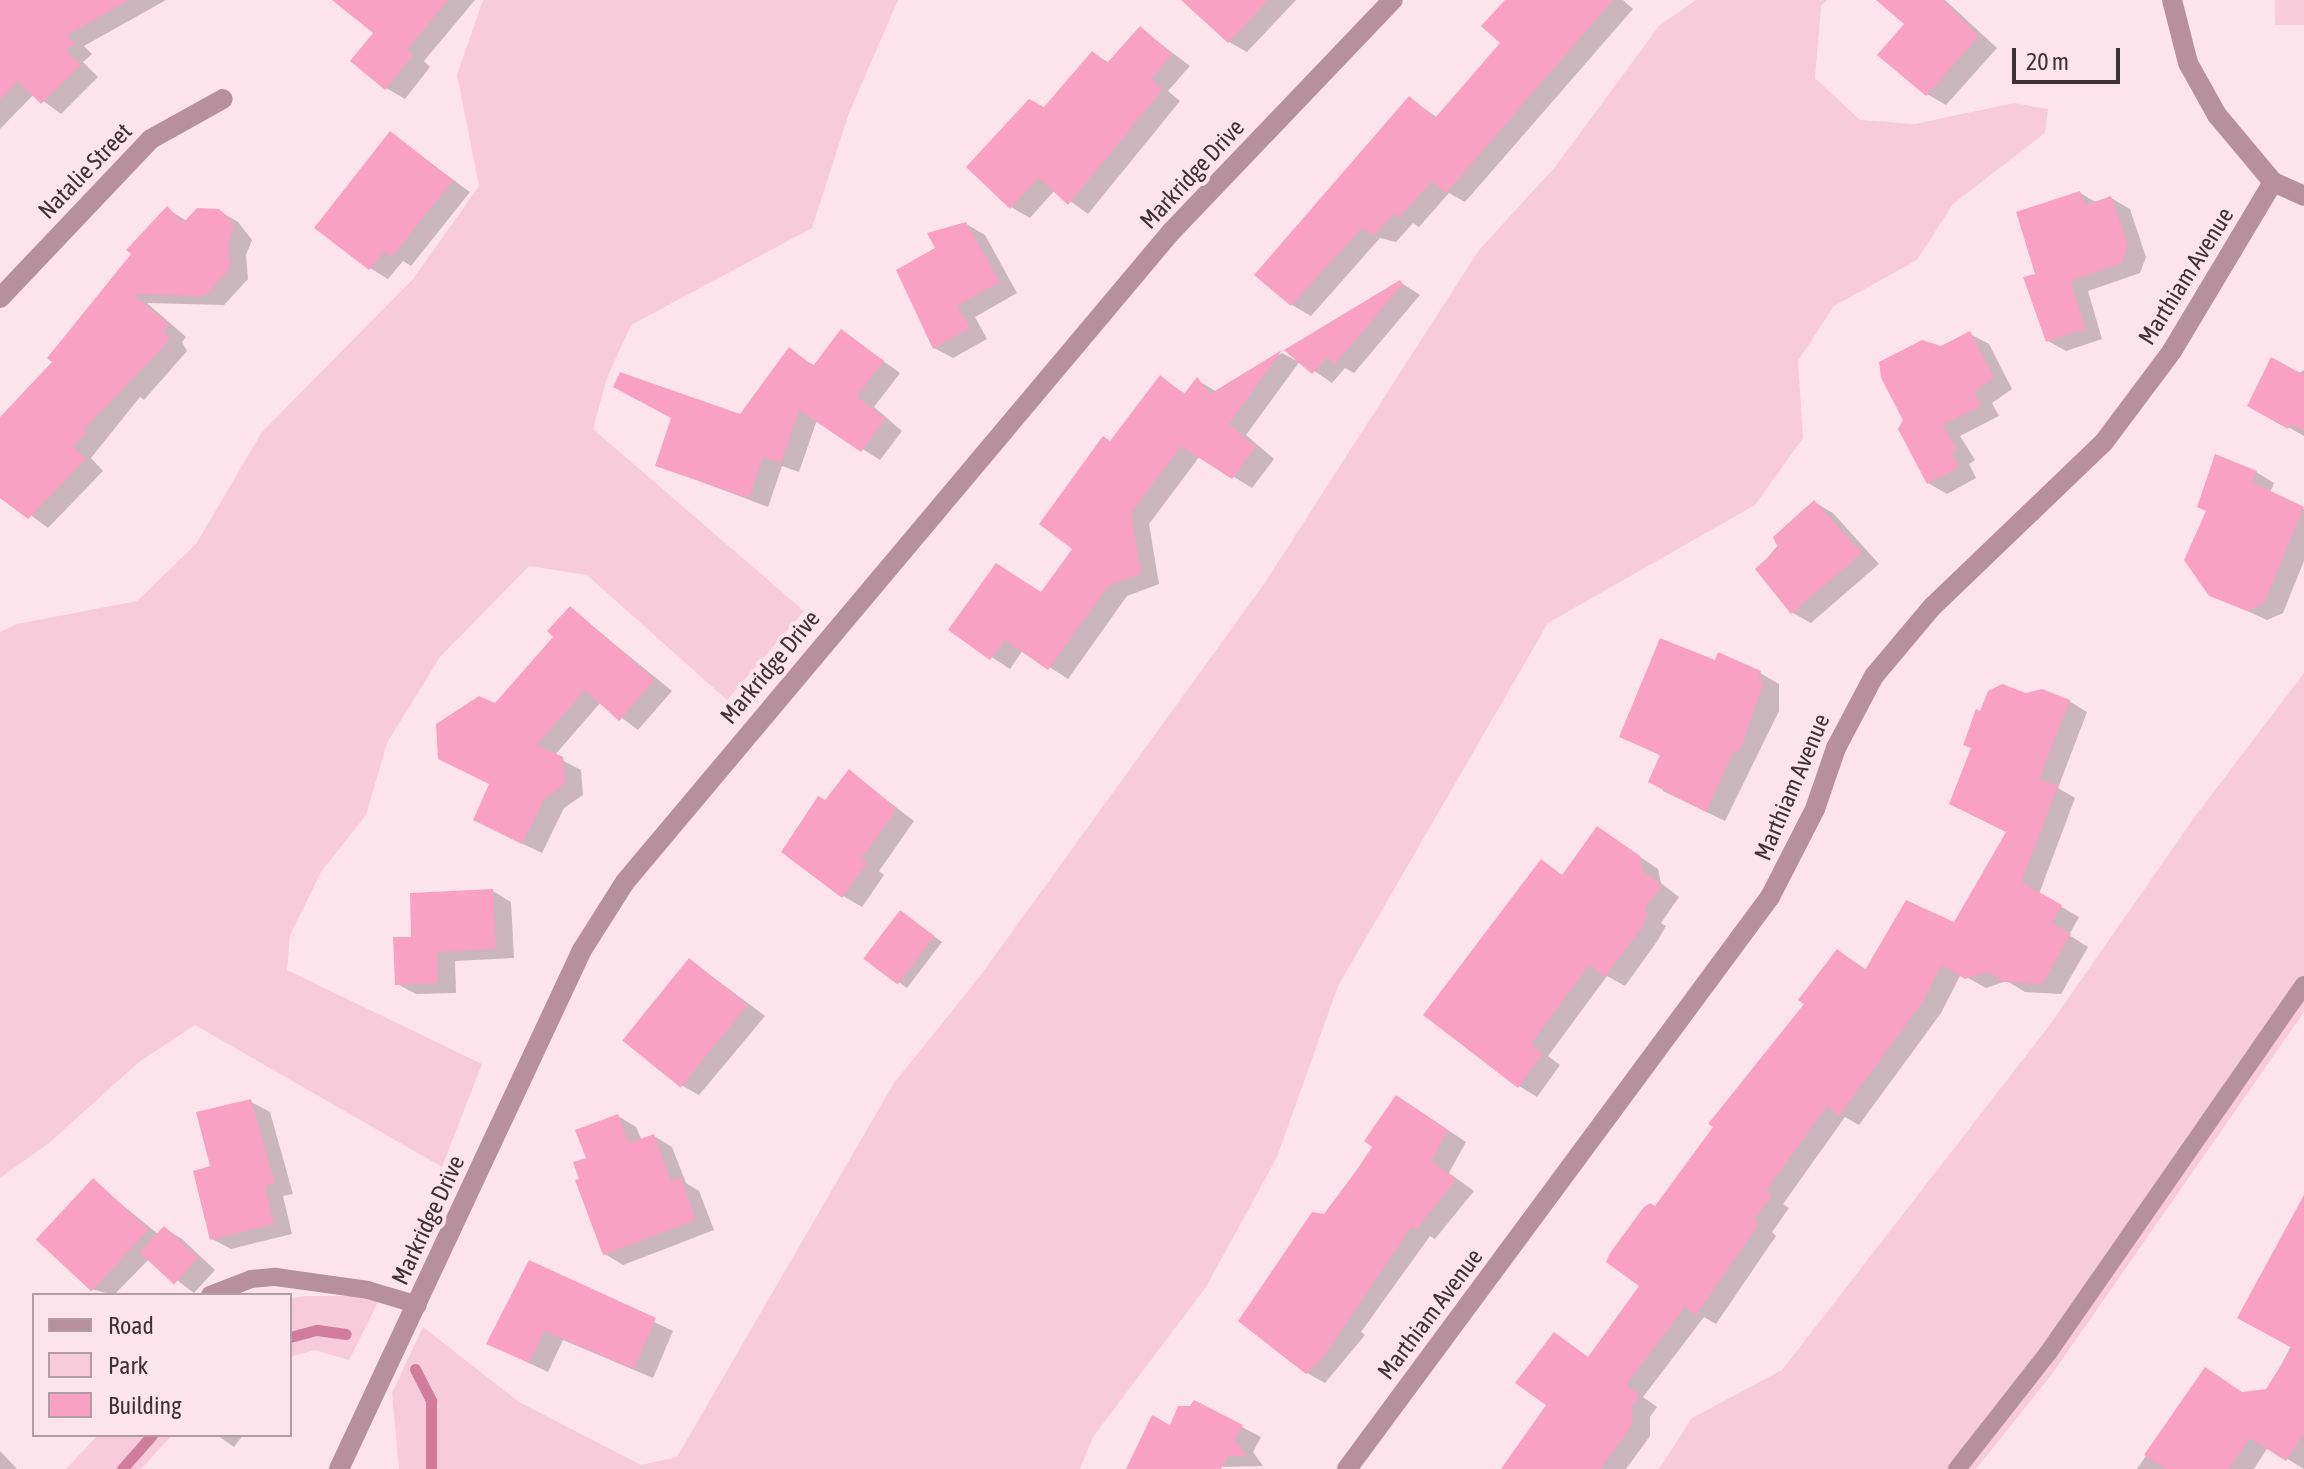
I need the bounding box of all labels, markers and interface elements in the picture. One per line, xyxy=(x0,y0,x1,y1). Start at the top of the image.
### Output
scale bar xyxy=(2016,32,2124,82)
text: 20 m xyxy=(2026,48,2069,75)
street label: Markridge Drive xyxy=(1134,113,1250,235)
street label: Natalie Street xyxy=(32,117,138,225)
street label: Marthiam Avenue xyxy=(2132,202,2240,350)
street label: Markridge Drive xyxy=(714,604,826,730)
street label: Marthiam Avenue xyxy=(1748,709,1836,865)
street label: Markridge Drive xyxy=(385,1151,471,1289)
street label: Marthiam Avenue xyxy=(1371,1243,1489,1385)
legend xyxy=(32,1293,292,1437)
text: Road xyxy=(108,1312,154,1339)
text: Park xyxy=(108,1352,148,1379)
text: Building xyxy=(108,1392,181,1419)

